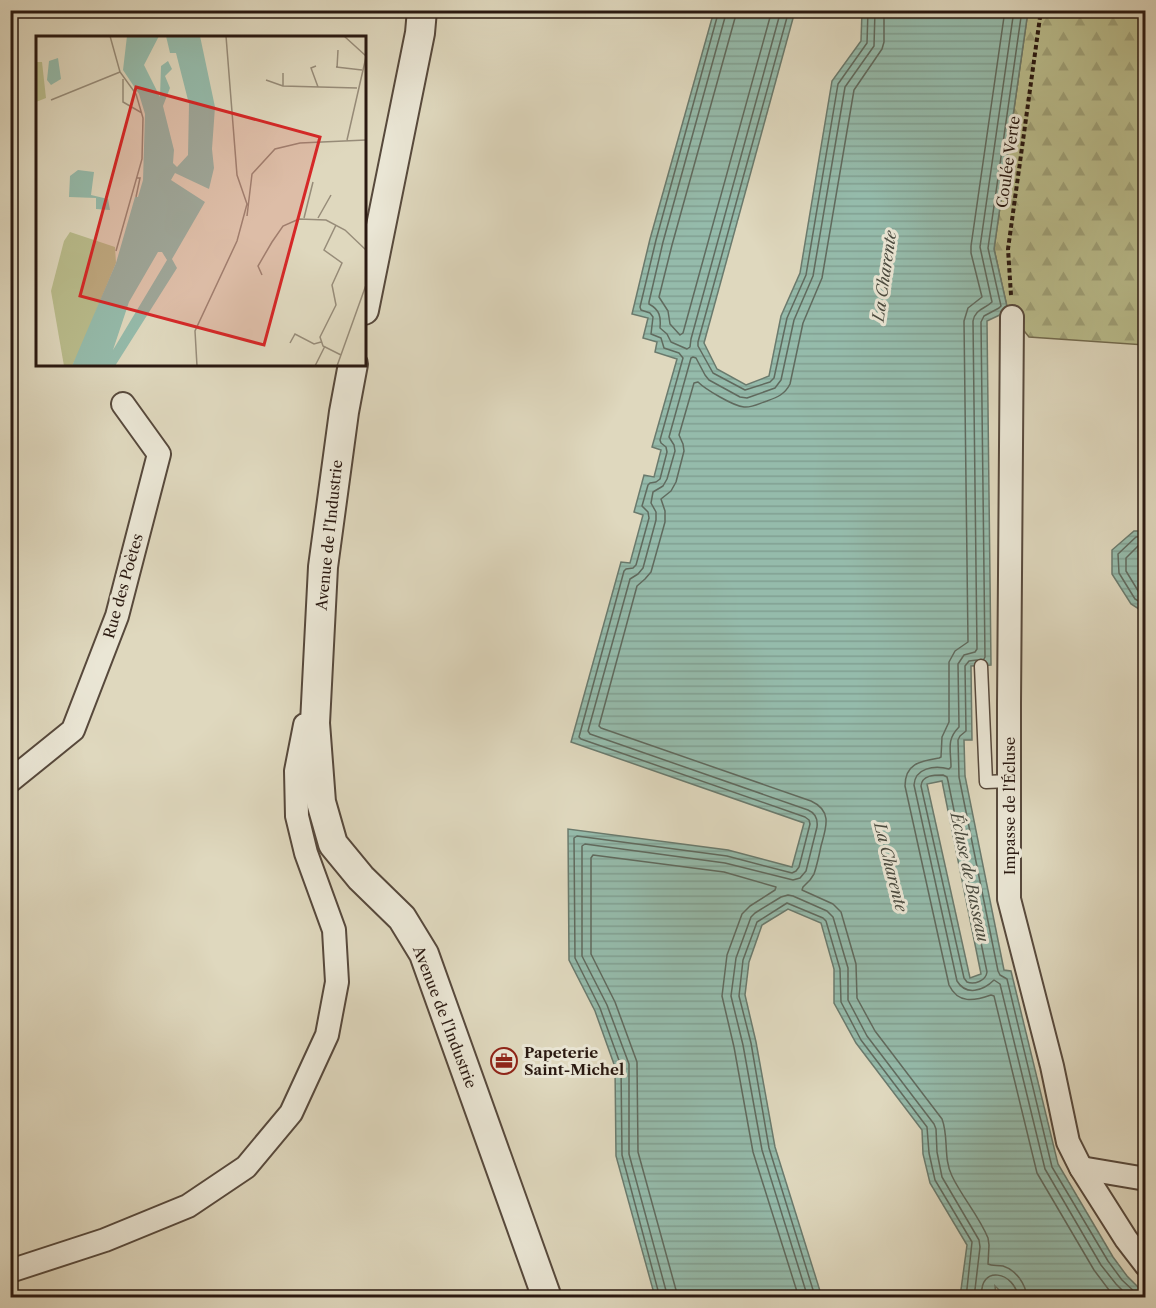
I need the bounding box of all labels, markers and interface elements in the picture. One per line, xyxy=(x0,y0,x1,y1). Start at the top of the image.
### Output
inset map xyxy=(36,36,366,366)
street label: Coulée Verte xyxy=(992,115,1024,209)
water label: La Charente xyxy=(867,228,900,325)
street label: Avenue de l'Industrie xyxy=(312,459,346,612)
street label: Rue des Poètes xyxy=(99,531,147,641)
street label: Impasse de l'Écluse xyxy=(1000,737,1019,875)
water label: Écluse de Basseau xyxy=(946,808,994,944)
water label: La Charente xyxy=(870,818,912,915)
street label: Avenue de l'Industrie xyxy=(409,942,481,1091)
place label: Papeterie Saint-Michel xyxy=(524,1043,624,1079)
office icon: Papeterie Saint-Michel xyxy=(489,1046,519,1076)

